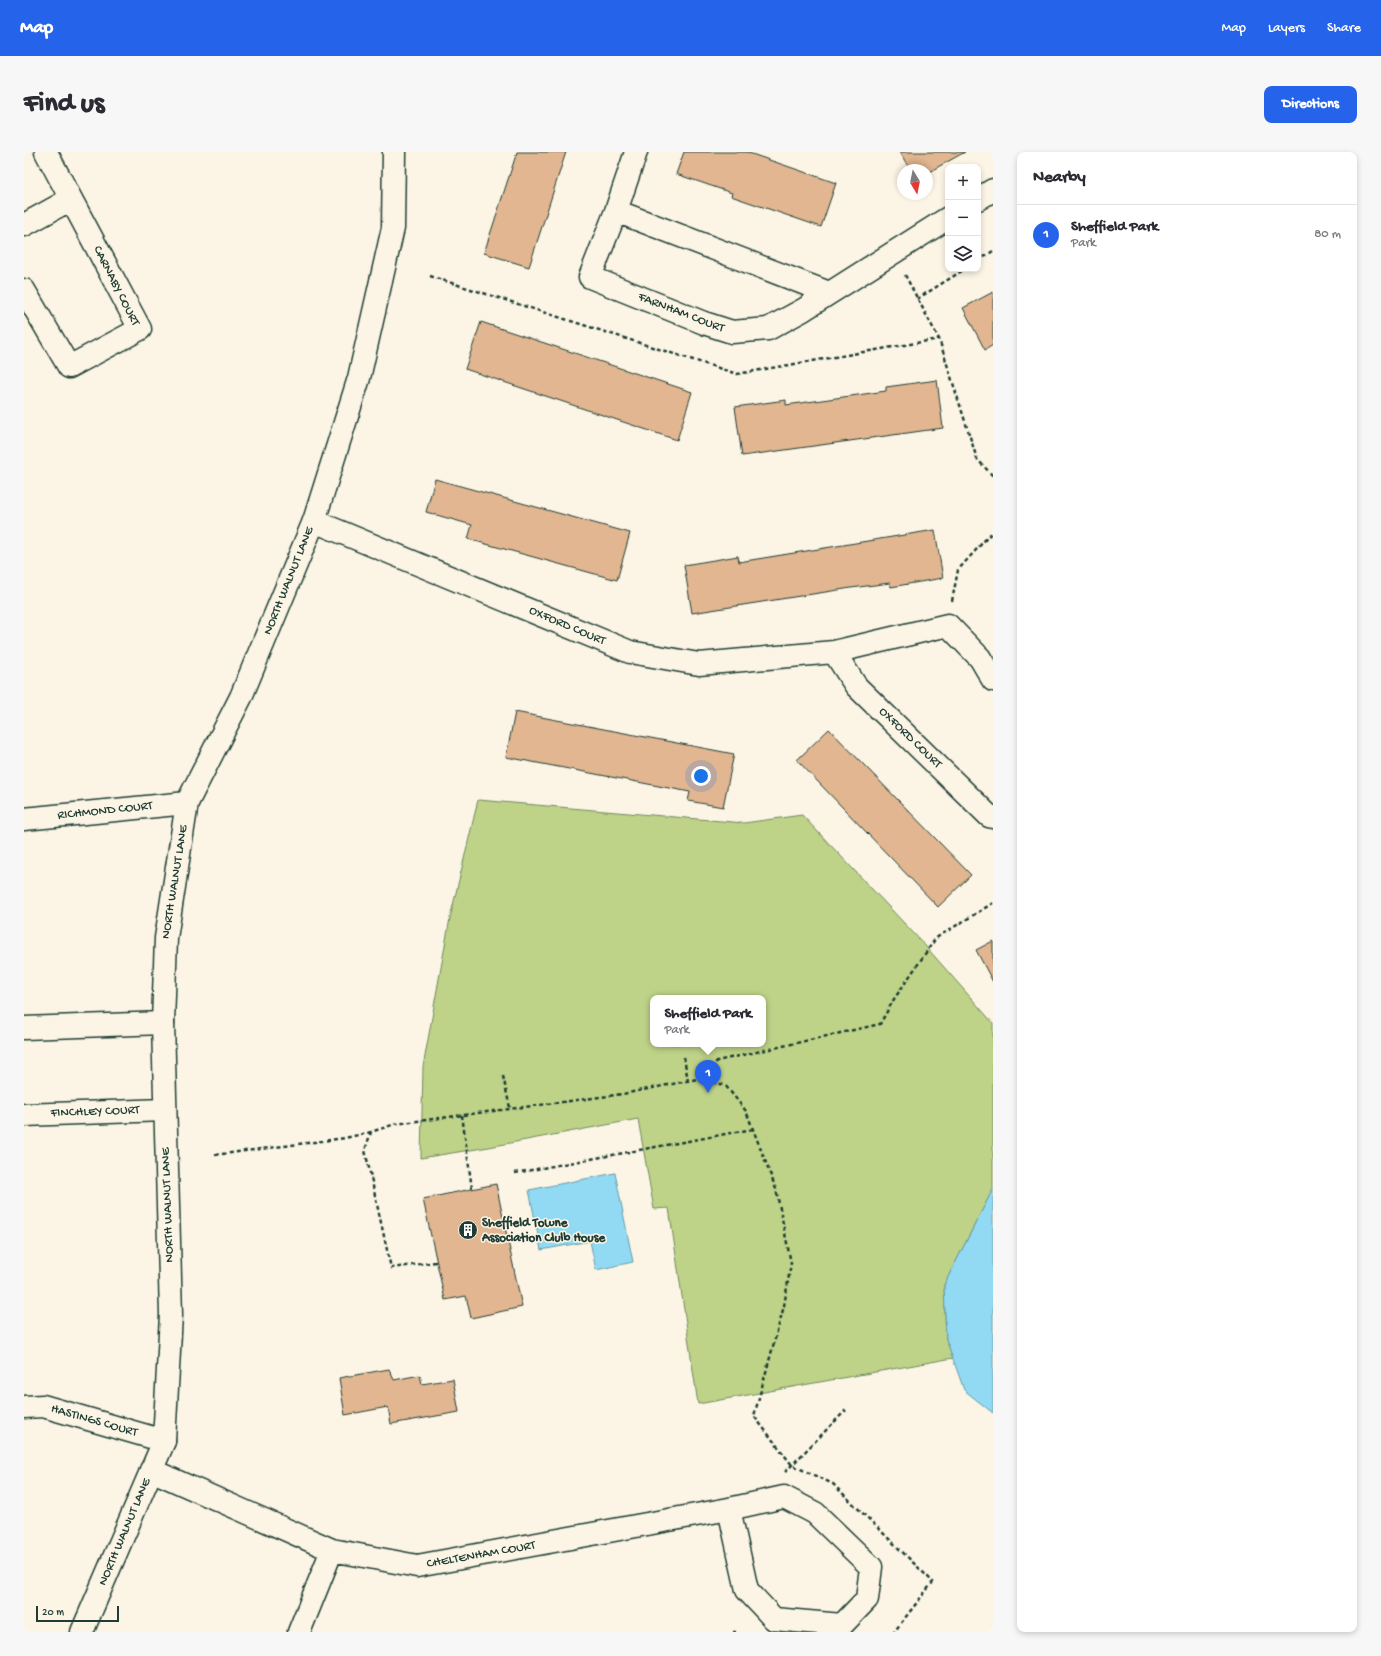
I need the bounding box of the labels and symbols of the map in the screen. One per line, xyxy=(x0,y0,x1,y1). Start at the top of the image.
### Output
north arrow xyxy=(897,164,933,200)
street label: CARNABY COURT xyxy=(89,244,143,329)
street label: FARNHAM COURT xyxy=(635,289,727,337)
street label: NORTH WALNUT LANE xyxy=(260,524,318,637)
street label: OXFORD COURT xyxy=(526,603,608,649)
street label: OXFORD COURT xyxy=(875,704,945,772)
your location xyxy=(691,766,711,786)
street label: RICHMOND COURT xyxy=(57,798,154,823)
street label: NORTH WALNUT LANE xyxy=(159,823,192,940)
pin: 1 xyxy=(695,1060,721,1093)
street label: FINCHLEY COURT xyxy=(49,1103,141,1121)
street label: NORTH WALNUT LANE xyxy=(158,1146,178,1263)
place label: Sheffield Towne Association Clulb House xyxy=(481,1215,606,1246)
building icon: Sheffield Towne Association Clulb House xyxy=(457,1219,479,1241)
street label: HASTINGS COURT xyxy=(49,1401,140,1441)
street label: NORTH WALNUT LANE xyxy=(96,1475,155,1588)
street label: CHELTENHAM COURT xyxy=(425,1538,538,1572)
scale bar xyxy=(36,1604,119,1623)

